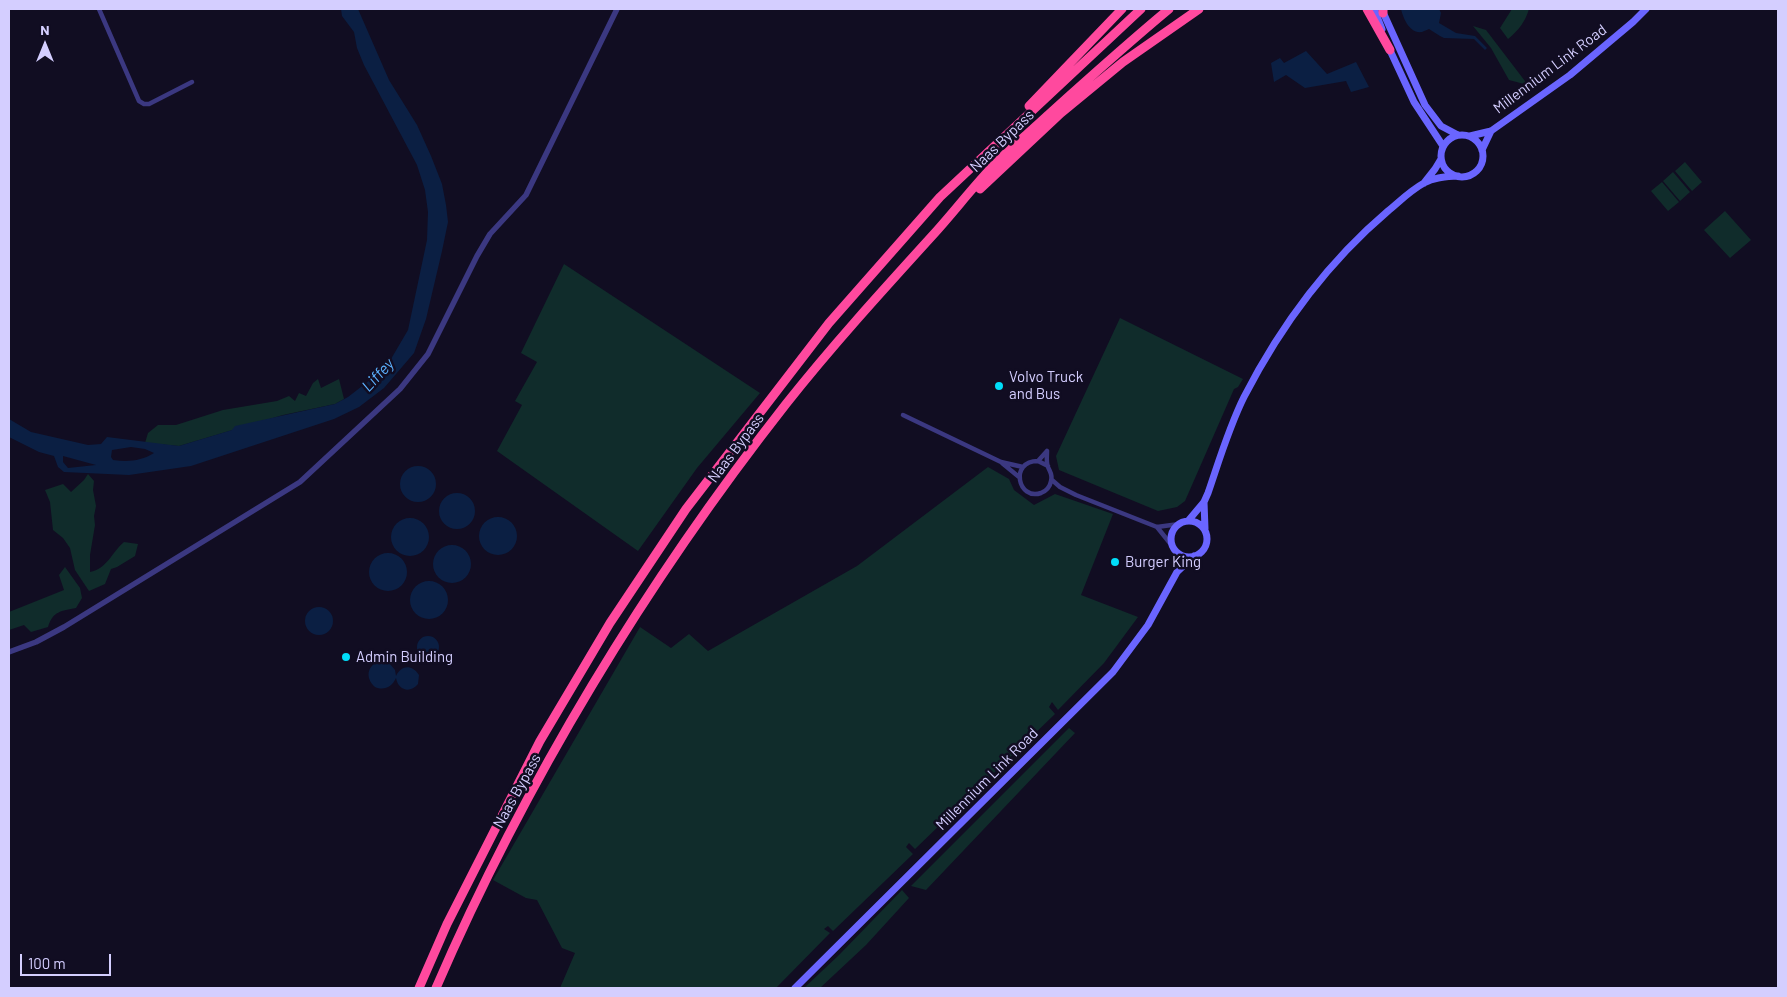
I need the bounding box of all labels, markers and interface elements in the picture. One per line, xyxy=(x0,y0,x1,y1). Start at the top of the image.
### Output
north arrow xyxy=(20,20,70,70)
text: N xyxy=(40,21,50,38)
street label: Millennium Link Road xyxy=(1490,21,1610,117)
street label: Naas Bypass xyxy=(966,106,1038,176)
water label: Liffey xyxy=(358,354,398,396)
place label: Volvo Truck and Bus xyxy=(1009,368,1083,403)
marker: Volvo Truck and Bus xyxy=(993,380,1005,392)
street label: Naas Bypass xyxy=(704,410,768,486)
place label: Burger King xyxy=(1125,553,1201,571)
marker: Burger King xyxy=(1109,556,1121,568)
place label: Admin Building xyxy=(356,648,453,666)
marker: Admin Building xyxy=(340,651,352,663)
street label: Millennium Link Road xyxy=(932,724,1042,834)
street label: Naas Bypass xyxy=(489,751,545,831)
scale bar xyxy=(22,944,114,976)
text: 100 m xyxy=(28,954,66,972)

